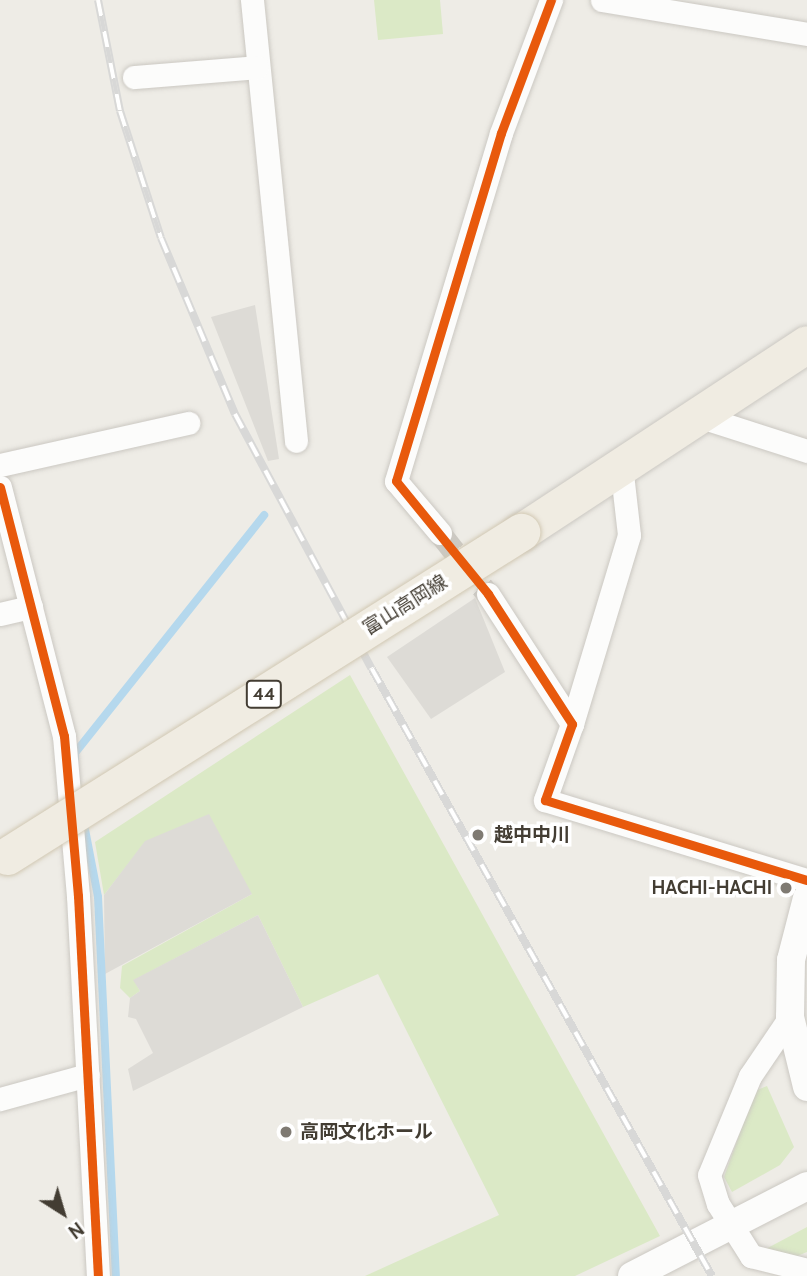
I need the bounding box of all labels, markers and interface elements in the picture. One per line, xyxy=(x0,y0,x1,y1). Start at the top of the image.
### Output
street label: 富山高岡線 xyxy=(359,570,451,640)
road number: 44 xyxy=(245,680,283,708)
place label: 越中中川 xyxy=(494,824,570,846)
marker: 越中中川 xyxy=(468,825,488,845)
place label: HACHI-HACHI xyxy=(651,877,772,899)
marker: HACHI-HACHI xyxy=(778,880,794,896)
place label: 高岡文化ホール xyxy=(300,1121,433,1143)
marker: 高岡文化ホール xyxy=(278,1124,294,1140)
north arrow xyxy=(28,1178,98,1248)
text: N xyxy=(64,1217,88,1243)

